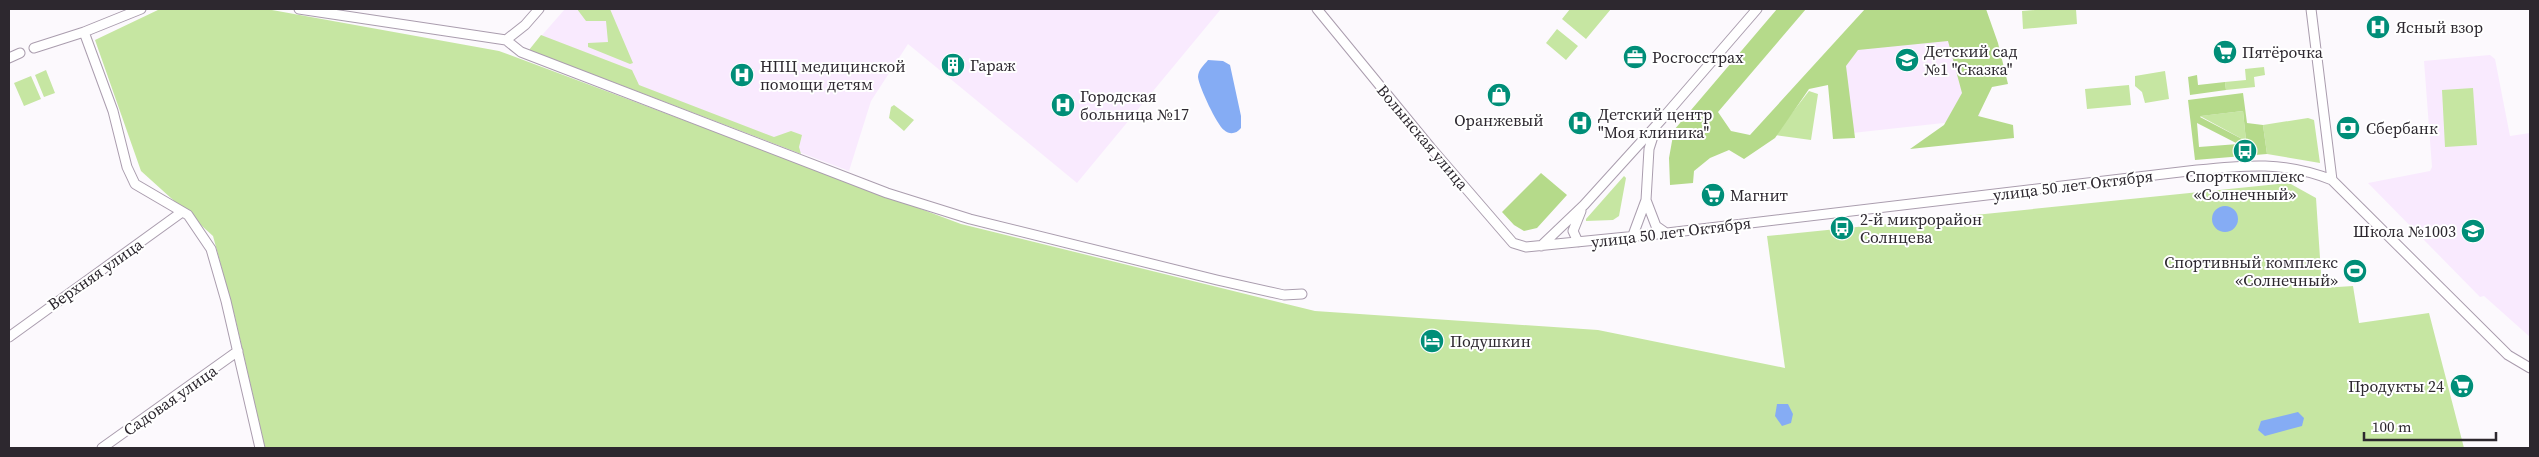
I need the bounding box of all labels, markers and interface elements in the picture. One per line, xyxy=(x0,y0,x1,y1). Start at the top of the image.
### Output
hospital icon: Ясный взор xyxy=(2365,14,2391,40)
place label: Ясный взор xyxy=(2396,16,2483,38)
supermarket icon: Пятёрочка xyxy=(2212,39,2238,65)
place label: Детский сад №1 "Сказка" xyxy=(1924,40,2018,80)
place label: Пятёрочка xyxy=(2242,41,2324,63)
office icon: Росгосстрах xyxy=(1622,44,1648,70)
place label: Росгосстрах xyxy=(1652,46,1744,68)
school or university icon: Детский сад №1 "Сказка" xyxy=(1894,47,1920,73)
building icon: Гараж xyxy=(940,52,966,78)
place label: Гараж xyxy=(970,54,1016,76)
place label: НПЦ медицинской помощи детям xyxy=(760,55,906,95)
hospital icon: НПЦ медицинской помощи детям xyxy=(729,62,755,88)
street label: Волынская улица xyxy=(1372,80,1474,195)
shop icon: Оранжевый xyxy=(1486,82,1512,108)
place label: Городская больница №17 xyxy=(1080,85,1189,125)
hospital icon: Городская больница №17 xyxy=(1050,92,1076,118)
place label: Детский центр "Моя клиника" xyxy=(1598,103,1712,143)
place label: Оранжевый xyxy=(1454,109,1544,131)
hospital icon: Детский центр "Моя клиника" xyxy=(1567,110,1593,136)
bank icon: Сбербанк xyxy=(2335,115,2361,141)
place label: Сбербанк xyxy=(2366,117,2438,139)
bus stop icon: Спорткомплекс «Солнечный» xyxy=(2232,138,2258,164)
street label: улица 50 лет Октября xyxy=(1992,164,2154,206)
place label: Спорткомплекс «Солнечный» xyxy=(2186,165,2305,205)
supermarket icon: Магнит xyxy=(1700,182,1726,208)
place label: Магнит xyxy=(1730,184,1789,206)
place label: 2-й микрорайон Солнцева xyxy=(1860,208,1982,248)
street label: улица 50 лет Октября xyxy=(1590,211,1752,253)
bus stop icon: 2-й микрорайон Солнцева xyxy=(1829,215,1855,241)
school or university icon: Школа №1003 xyxy=(2460,218,2486,244)
place label: Школа №1003 xyxy=(2353,220,2456,242)
street label: Верхняя улица xyxy=(43,233,148,315)
place label: Спортивный комплекс «Солнечный» xyxy=(2164,251,2338,291)
sports icon: Спортивный комплекс «Солнечный» xyxy=(2342,258,2368,284)
hotel icon: Подушкин xyxy=(1419,328,1445,354)
place label: Подушкин xyxy=(1450,330,1531,352)
street label: Садовая улица xyxy=(119,359,222,440)
supermarket icon: Продукты 24 xyxy=(2449,373,2475,399)
place label: Продукты 24 xyxy=(2348,375,2444,397)
scale bar xyxy=(2364,410,2496,442)
text: 100 m xyxy=(2372,416,2412,437)

